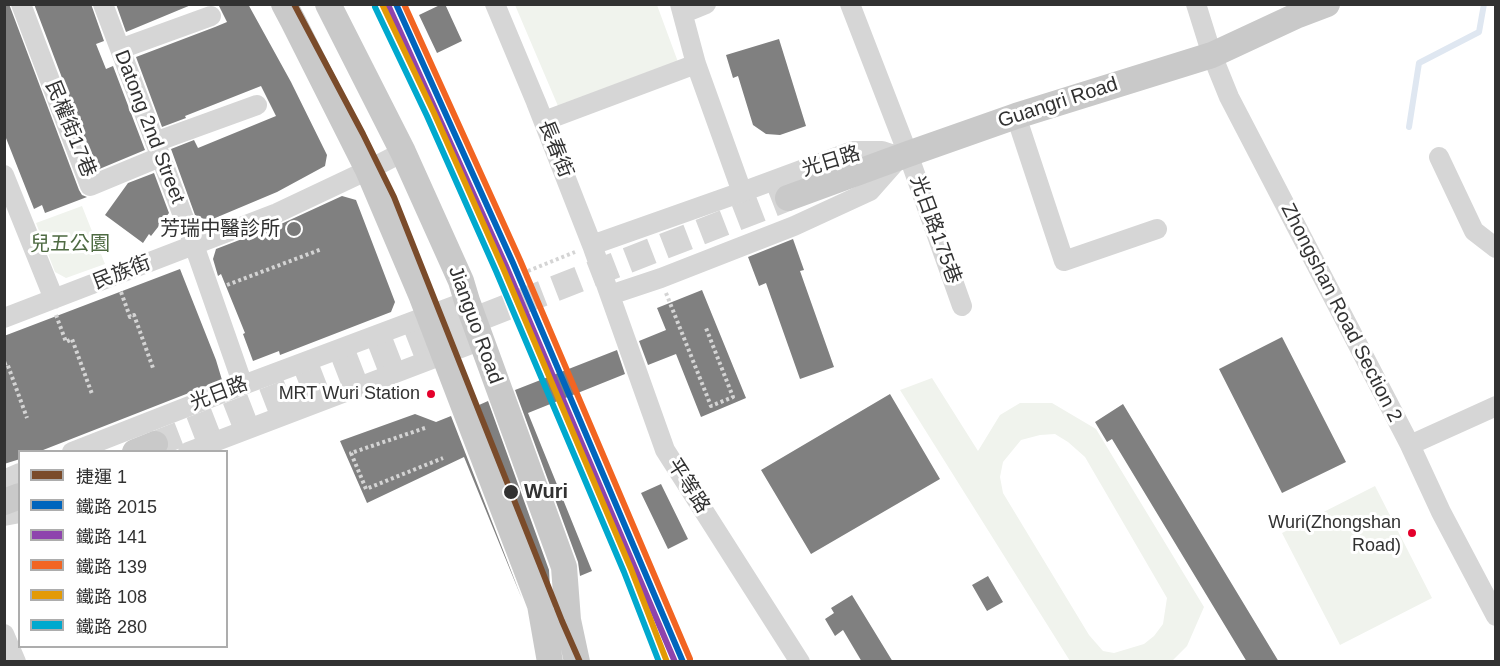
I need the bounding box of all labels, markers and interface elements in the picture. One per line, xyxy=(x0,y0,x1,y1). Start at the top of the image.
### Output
street label: Datong 2nd Street xyxy=(109,47,189,207)
street label: Guangri Road xyxy=(995,72,1121,134)
street label: 民權街17巷 xyxy=(40,77,100,181)
street label: 長春街 xyxy=(533,117,577,181)
street label: 光日路 xyxy=(799,142,863,182)
street label: 光日路175巷 xyxy=(904,173,966,287)
street label: Zhongshan Road Section 2 xyxy=(1275,200,1407,426)
place label: 芳瑞中醫診所 xyxy=(160,217,280,241)
marker: 芳瑞中醫診所 xyxy=(285,220,303,238)
park label: 兒五公園 xyxy=(30,232,110,256)
street label: 民族街 xyxy=(90,251,154,295)
street label: Jianguo Road xyxy=(443,263,507,387)
street label: 光日路 xyxy=(187,372,251,416)
place label: MRT Wuri Station xyxy=(279,383,420,405)
marker: MRT Wuri Station xyxy=(425,388,437,400)
legend xyxy=(18,450,228,648)
street label: 平等路 xyxy=(662,454,714,518)
text: 捷運 1 xyxy=(76,467,127,487)
place label: Wuri xyxy=(524,480,568,504)
marker: Wuri xyxy=(502,483,520,501)
text: 鐵路 2015 xyxy=(76,497,157,517)
place label: Wuri(Zhongshan Road) xyxy=(1268,512,1401,554)
text: 鐵路 141 xyxy=(76,527,147,547)
marker: Wuri(Zhongshan Road) xyxy=(1406,527,1418,539)
text: 鐵路 139 xyxy=(76,557,147,577)
text: 鐵路 108 xyxy=(76,587,147,607)
text: 鐵路 280 xyxy=(76,617,147,637)

